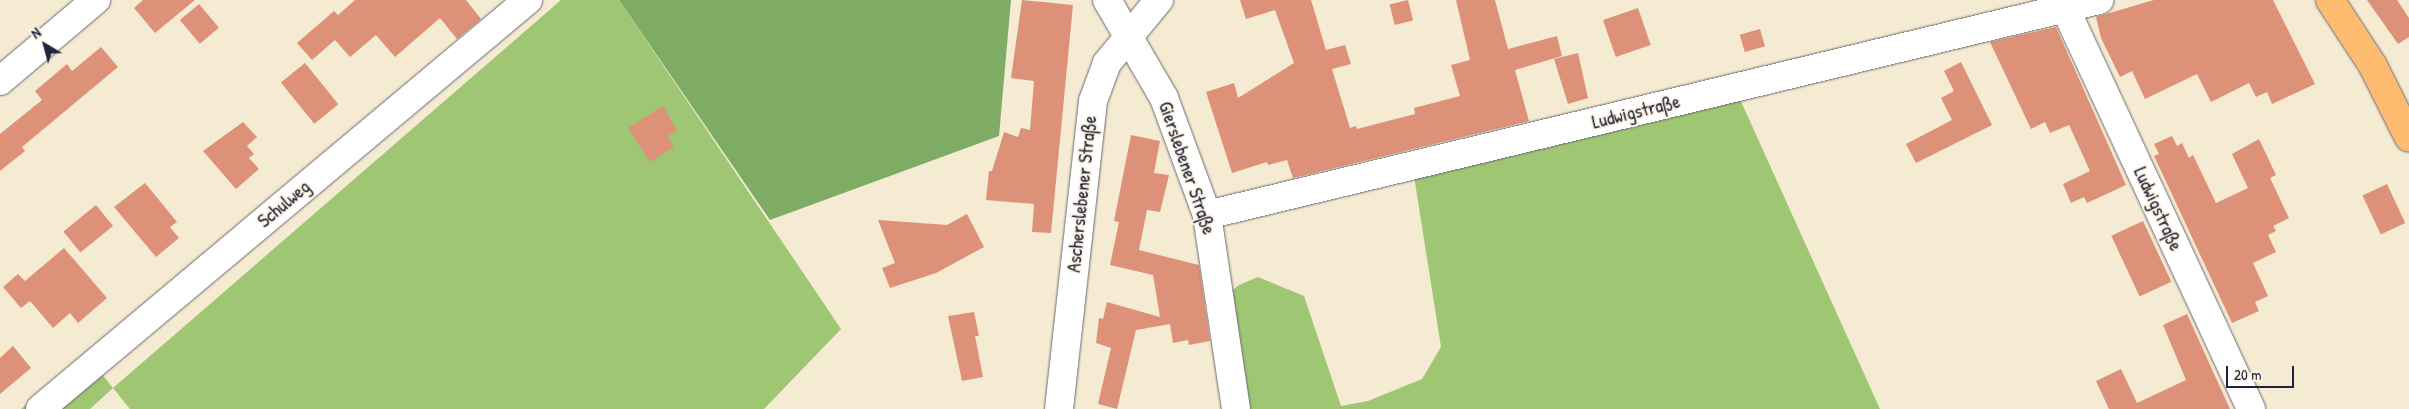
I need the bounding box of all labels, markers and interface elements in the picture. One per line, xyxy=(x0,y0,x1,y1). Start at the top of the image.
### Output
north arrow xyxy=(20,20,70,70)
text: N xyxy=(27,23,44,42)
street label: Ludwigstraße xyxy=(1590,90,1682,134)
street label: Gierslebener Straße xyxy=(1154,99,1220,237)
street label: Ascherslebener Straße xyxy=(1062,114,1102,274)
street label: Ludwigstraße xyxy=(2129,163,2187,255)
street label: Schulweg xyxy=(253,175,315,233)
scale bar xyxy=(2229,356,2296,388)
text: 20 m xyxy=(2234,364,2261,385)

